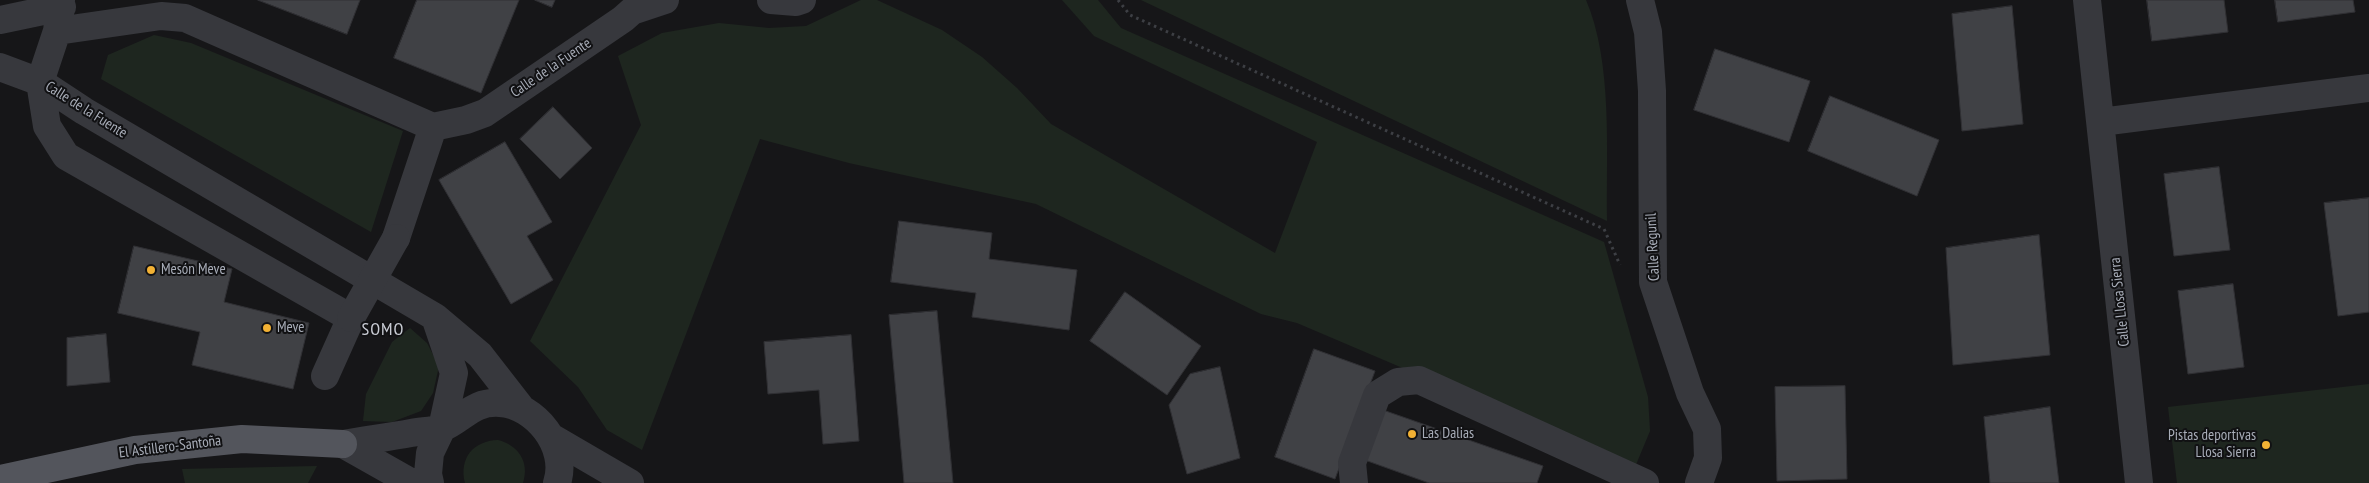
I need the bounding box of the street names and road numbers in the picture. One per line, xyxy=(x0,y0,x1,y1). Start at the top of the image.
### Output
street label: Calle de la Fuente xyxy=(507,34,595,102)
street label: Calle de la Fuente xyxy=(42,78,130,142)
street label: Calle Regunil xyxy=(1642,213,1664,281)
street label: Calle Llosa Sierra xyxy=(2106,257,2134,347)
street label: El Astillero-Santoña xyxy=(118,432,222,462)

